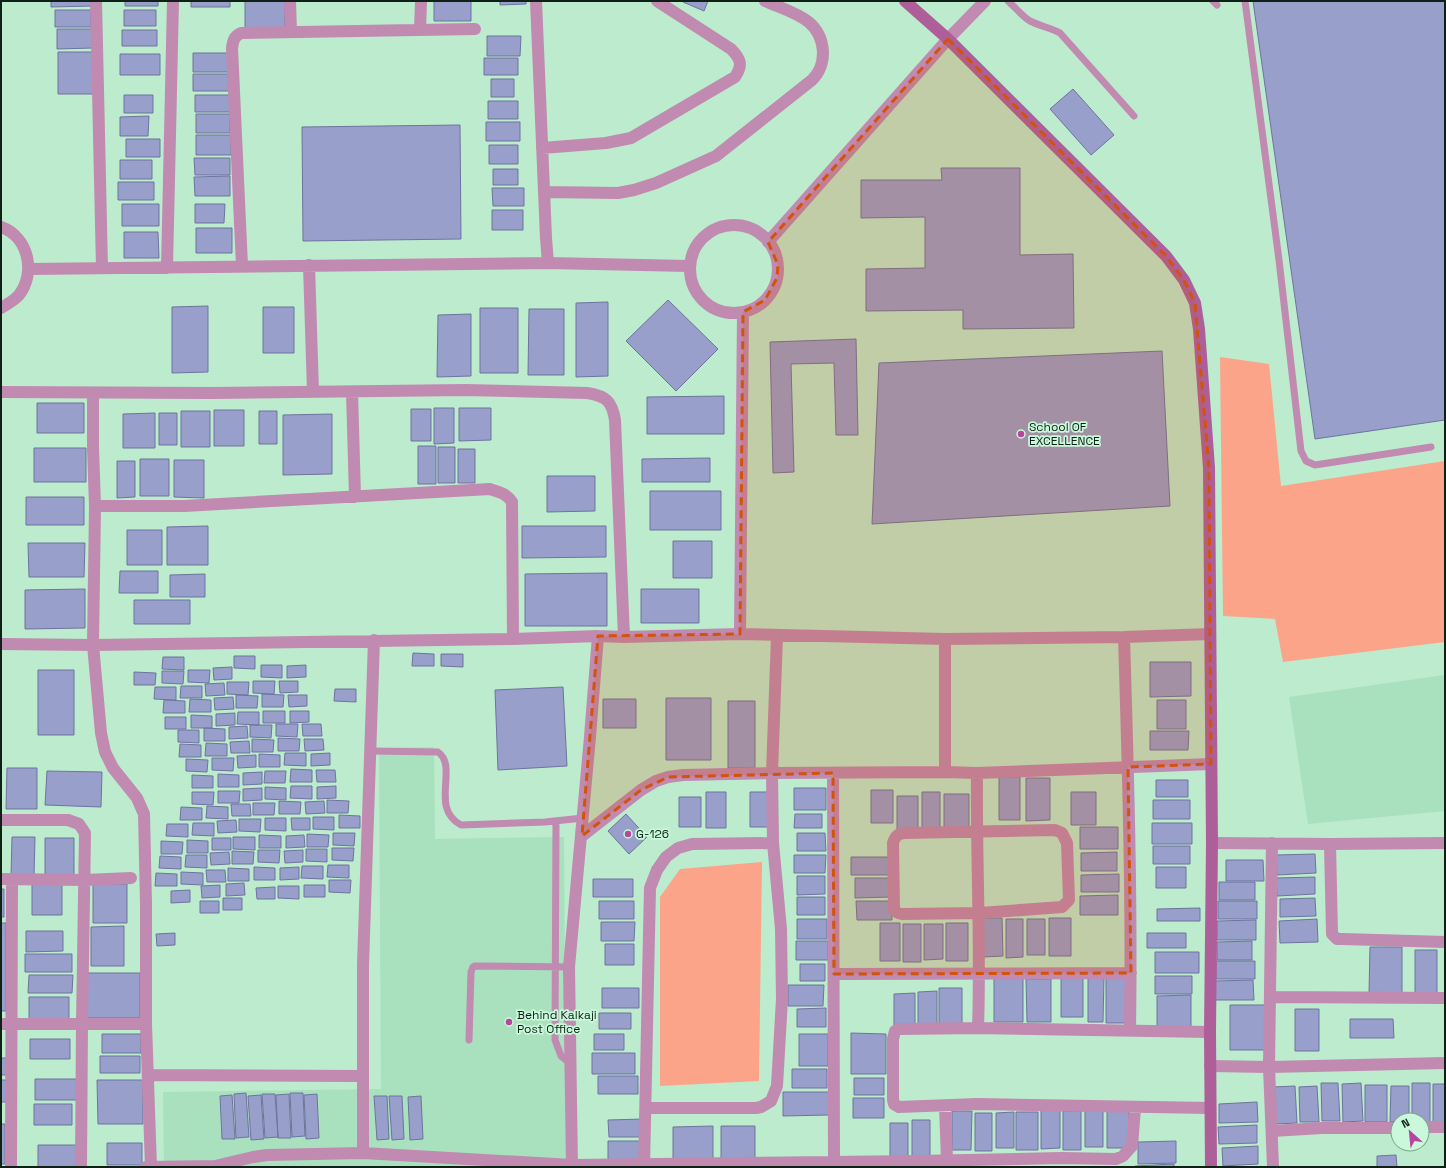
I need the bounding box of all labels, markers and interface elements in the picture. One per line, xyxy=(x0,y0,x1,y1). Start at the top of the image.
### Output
place label: School OF EXCELLENCE xyxy=(1029,419,1100,449)
marker: School OF EXCELLENCE xyxy=(1016,429,1026,439)
place label: G-126 xyxy=(636,826,669,842)
marker: G-126 xyxy=(623,829,633,839)
place label: Behind Kalkaji Post Office xyxy=(517,1007,597,1037)
marker: Behind Kalkaji Post Office xyxy=(504,1017,514,1027)
north arrow xyxy=(1390,1112,1430,1152)
text: N xyxy=(1399,1115,1412,1131)

